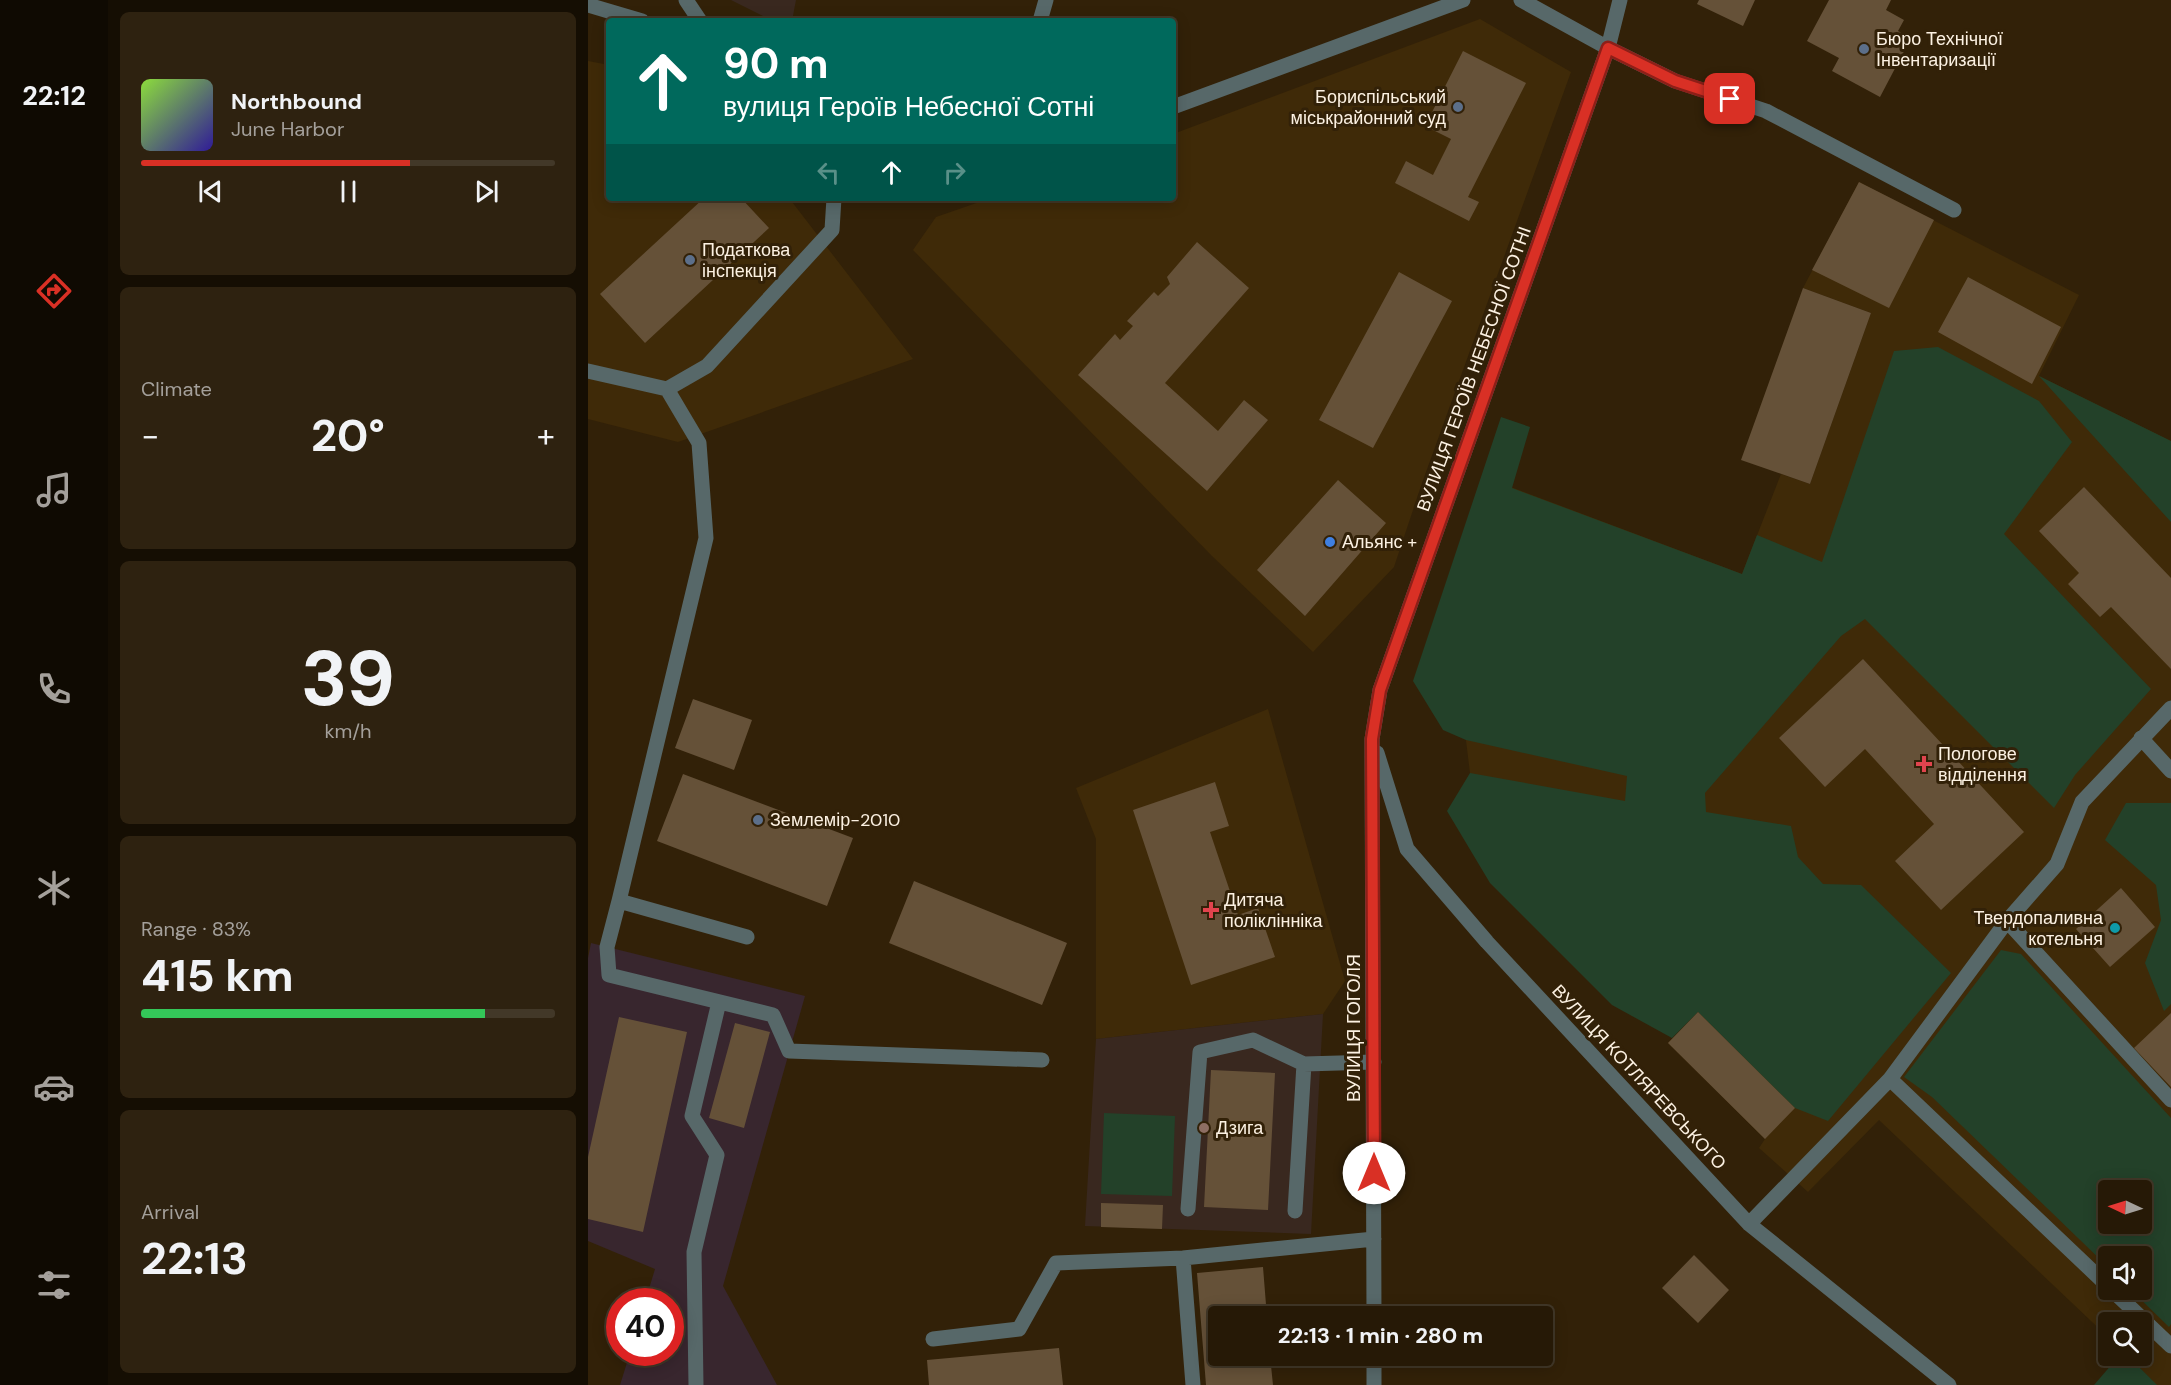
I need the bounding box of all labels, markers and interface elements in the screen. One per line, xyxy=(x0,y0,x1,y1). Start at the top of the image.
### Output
place label: Бюро Технічної Інвентаризації xyxy=(1876,27,2003,72)
text: 90 m xyxy=(723,36,829,91)
icon: ahead xyxy=(624,42,702,120)
marker: Бюро Технічної Інвентаризації xyxy=(1857,42,1871,56)
pin xyxy=(1704,73,1755,124)
text: 22:12 xyxy=(22,78,86,113)
icon: arrive xyxy=(1713,82,1746,115)
place label: Бориспільський міськрайонний суд xyxy=(1291,85,1446,130)
text: Northbound xyxy=(231,87,362,116)
text: вулиця Героїв Небесної Сотні xyxy=(723,89,1094,124)
marker: Бориспільський міськрайонний суд xyxy=(1451,100,1465,114)
text: June Harbor xyxy=(231,116,344,142)
icon: left xyxy=(812,156,845,189)
icon: ahead xyxy=(875,156,908,189)
icon: right xyxy=(938,156,971,189)
icon: previous xyxy=(194,175,227,208)
icon: pause xyxy=(332,175,365,208)
icon: next xyxy=(470,175,503,208)
street label: ВУЛИЦЯ ГЕРОЇВ НЕБЕСНОЇ СОТНІ xyxy=(1411,223,1537,515)
place label: Податкова інспекція xyxy=(702,238,791,283)
marker: Податкова інспекція xyxy=(683,253,697,267)
icon: directions xyxy=(33,270,75,312)
text: Climate xyxy=(141,376,212,402)
text: 20° xyxy=(311,406,385,465)
text: − xyxy=(141,414,159,457)
text: + xyxy=(537,414,555,457)
icon: music xyxy=(33,469,75,511)
place label: Альянс + xyxy=(1342,530,1417,554)
marker: Альянс + xyxy=(1323,535,1337,549)
text: 39 xyxy=(301,628,395,729)
icon: phone xyxy=(33,668,75,710)
text: km/h xyxy=(324,718,372,744)
place label: Пологове відділення xyxy=(1938,742,2027,787)
marker: Пологове відділення xyxy=(1915,755,1933,773)
place label: Землемір-2010 xyxy=(770,808,900,832)
marker: Землемір-2010 xyxy=(751,813,765,827)
icon: climate xyxy=(33,867,75,909)
place label: Дитяча поліклінніка xyxy=(1224,888,1324,933)
marker: Дитяча поліклінніка xyxy=(1202,901,1220,919)
place label: Твердопаливна котельня xyxy=(1973,906,2104,951)
text: Range · 83% xyxy=(141,916,251,942)
marker: Твердопаливна котельня xyxy=(2108,921,2122,935)
text: 415 km xyxy=(141,946,294,1005)
street label: ВУЛИЦЯ ГОГОЛЯ xyxy=(1342,954,1366,1102)
street label: ВУЛИЦЯ КОТЛЯРЕВСЬКОГО xyxy=(1547,979,1731,1175)
icon: car xyxy=(33,1066,75,1108)
place label: Дзига xyxy=(1216,1116,1264,1140)
marker: Дзига xyxy=(1197,1121,1211,1135)
position arrow xyxy=(1342,1141,1406,1205)
north arrow xyxy=(2098,1180,2152,1234)
map controls xyxy=(2098,1180,2152,1366)
text: Arrival xyxy=(141,1199,199,1225)
text: 22:13 xyxy=(141,1229,248,1288)
button: sound xyxy=(2098,1246,2152,1300)
icon: filters xyxy=(33,1264,75,1306)
speed limit sign: 40 xyxy=(606,1288,684,1366)
button: search xyxy=(2098,1312,2152,1366)
text: 22:13 · 1 min · 280 m xyxy=(1278,1321,1483,1350)

